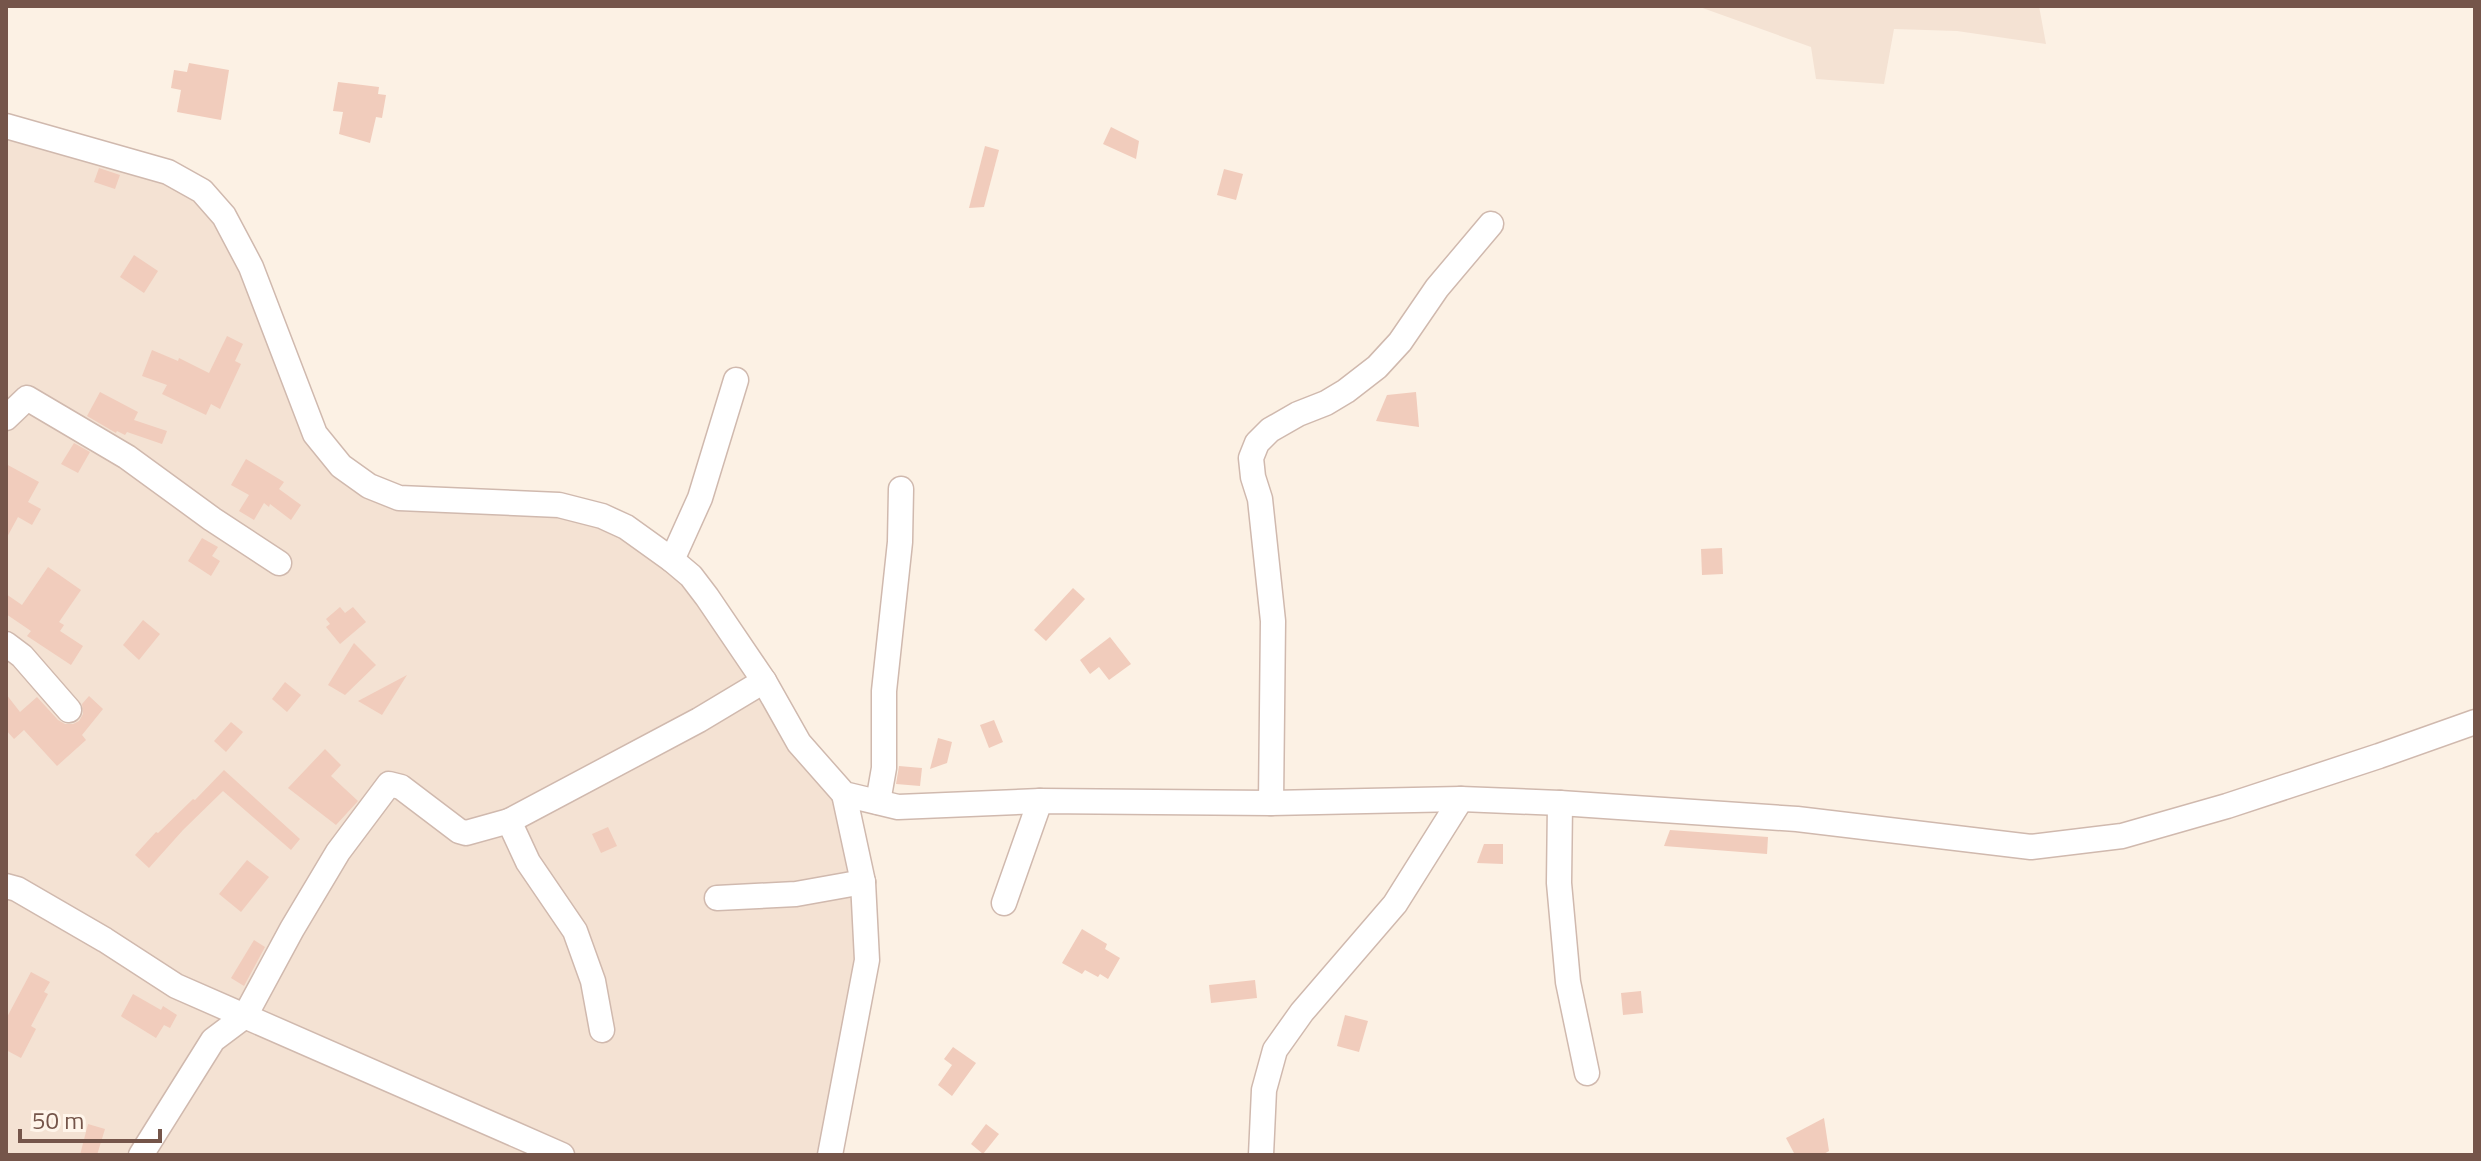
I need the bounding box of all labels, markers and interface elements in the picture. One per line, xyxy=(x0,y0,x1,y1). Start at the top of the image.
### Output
scale bar xyxy=(20,1093,160,1143)
text: 50 m xyxy=(32,1102,84,1138)

